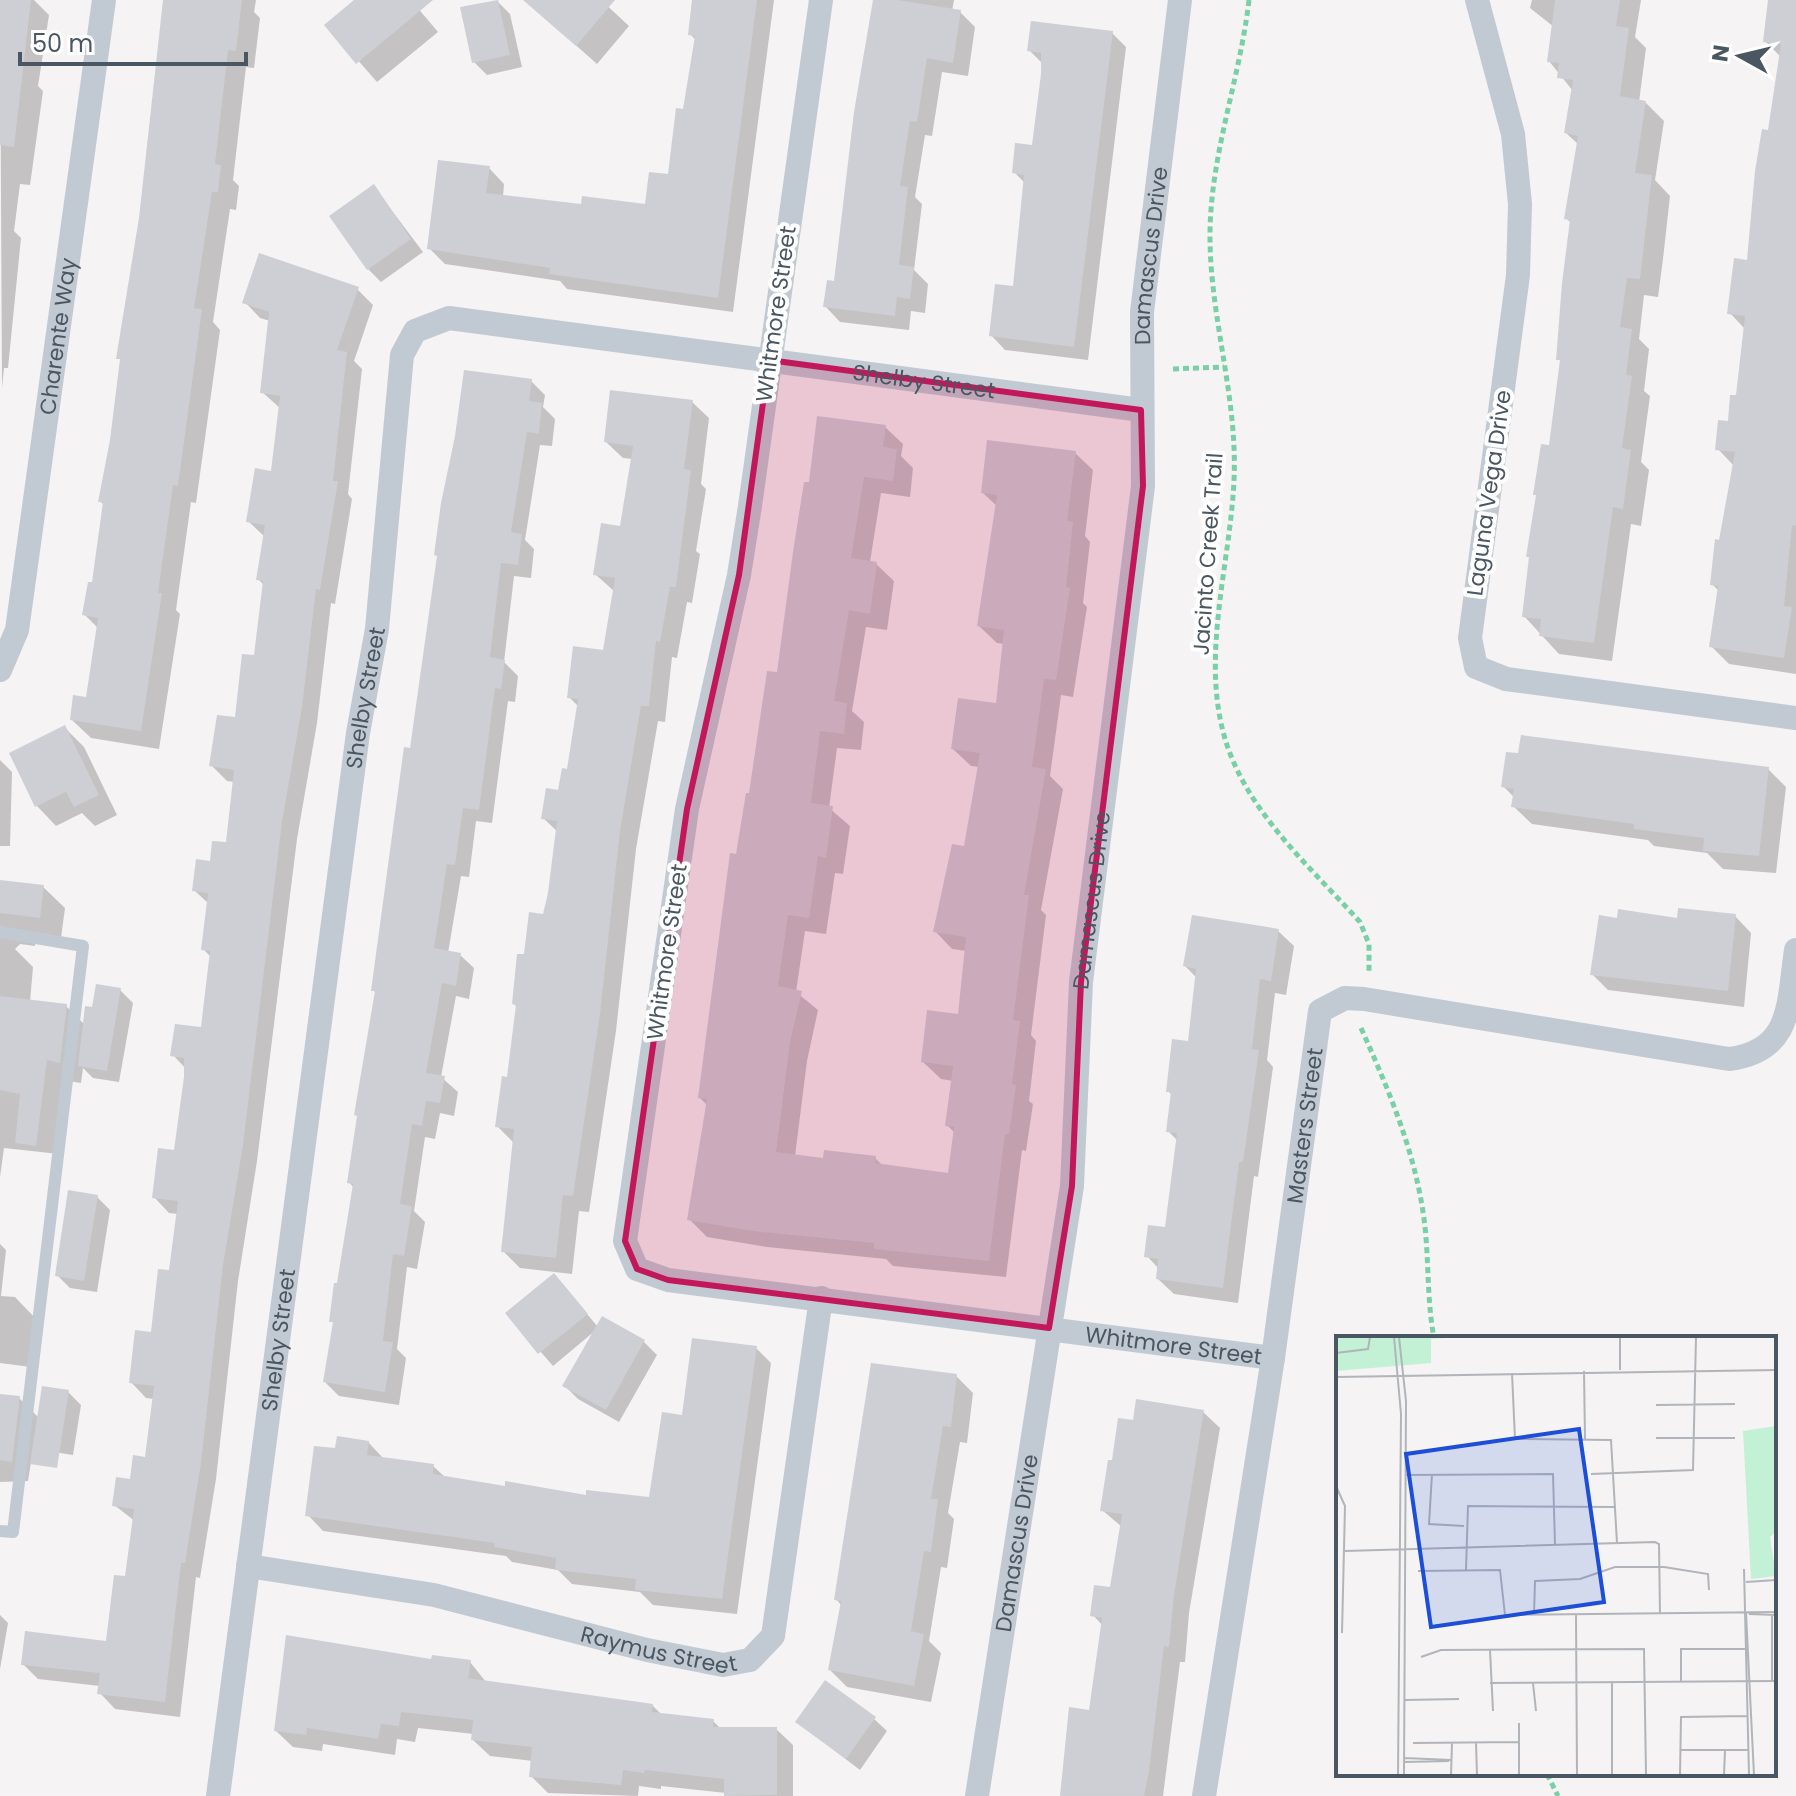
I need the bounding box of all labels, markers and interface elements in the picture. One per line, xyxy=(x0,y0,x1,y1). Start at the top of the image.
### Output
scale bar xyxy=(20,16,246,66)
north arrow xyxy=(1700,16,1780,96)
text: 50 m xyxy=(32,27,93,60)
text: N xyxy=(1704,43,1737,64)
street label: Damascus Drive xyxy=(1126,165,1175,345)
street label: Whitmore Street xyxy=(748,224,804,404)
street label: Charente Way xyxy=(31,255,84,417)
street label: Shelby Street xyxy=(851,356,997,406)
street label: Laguna Vega Drive xyxy=(1459,388,1519,598)
street label: Jacinto Creek Trail xyxy=(1185,452,1231,656)
street label: Shelby Street xyxy=(338,624,393,771)
street label: Damascus Drive xyxy=(1065,809,1118,991)
street label: Whitmore Street xyxy=(639,862,695,1042)
street label: Masters Street xyxy=(1279,1046,1330,1205)
street label: Shelby Street xyxy=(253,1267,303,1413)
street label: Whitmore Street xyxy=(1083,1318,1264,1372)
inset map xyxy=(1336,1336,1776,1776)
street label: Damascus Drive xyxy=(987,1452,1046,1634)
street label: Raymus Street xyxy=(577,1618,740,1681)

